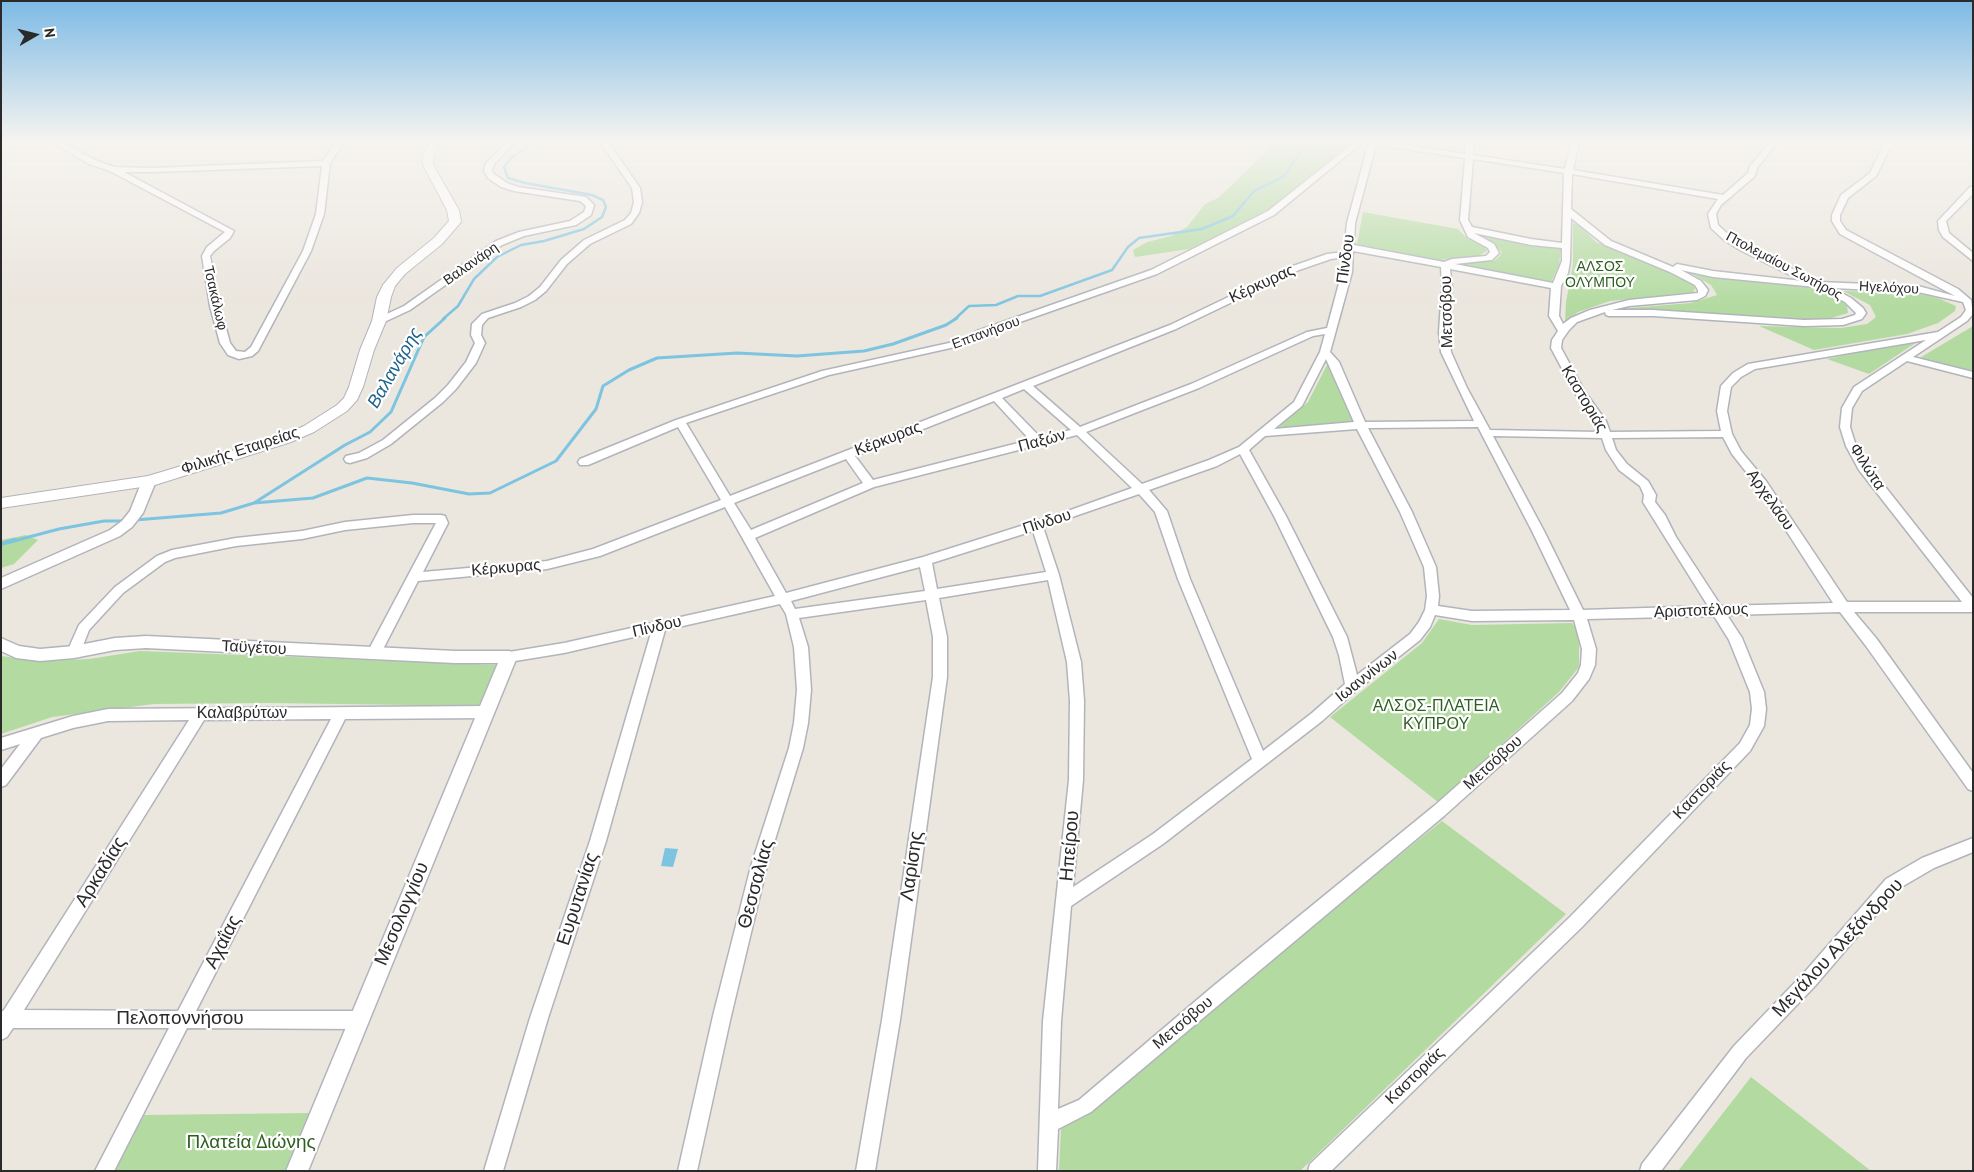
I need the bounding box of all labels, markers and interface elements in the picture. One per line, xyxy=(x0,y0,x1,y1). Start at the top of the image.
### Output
north arrow xyxy=(10,10,60,60)
text: N xyxy=(40,27,59,39)
street label: Πτολεμαίου Σωτήρος xyxy=(1723,228,1845,304)
street label: Πίνδου xyxy=(1333,233,1359,285)
street label: Βαλανάρη xyxy=(440,239,502,289)
park label: ΑΛΣΟΣ ΟΛΥΜΠΟΥ xyxy=(1565,259,1635,292)
street label: Κέρκυρας xyxy=(1226,261,1298,307)
street label: Τσακάλωφ xyxy=(199,264,231,332)
street label: Μετσόβου xyxy=(1437,276,1457,348)
street label: Ηγελόχου xyxy=(1859,278,1919,298)
street label: Επτανήσου xyxy=(950,313,1022,353)
water label: Βαλανάρης xyxy=(363,324,427,412)
street label: Καστοριάς xyxy=(1557,362,1611,436)
street label: Κέρκυρας xyxy=(852,418,924,460)
street label: Φιλικής Εταιρείας xyxy=(179,423,301,479)
street label: Παξών xyxy=(1016,425,1068,457)
street label: Φιλώτα xyxy=(1845,440,1889,494)
street label: Αρχελάου xyxy=(1742,466,1798,534)
street label: Πίνδου xyxy=(1020,505,1074,539)
street label: Κέρκυρας xyxy=(470,555,542,581)
street label: Αριστοτέλους xyxy=(1653,600,1749,622)
street label: Πίνδου xyxy=(631,612,683,642)
street label: Ταϋγέτου xyxy=(221,637,287,659)
street label: Ιωαννίνων xyxy=(1332,646,1402,706)
park label: ΑΛΣΟΣ-ΠΛΑΤΕΙΑ ΚΥΠΡΟΥ xyxy=(1373,696,1499,734)
street label: Καλαβρύτων xyxy=(197,703,287,723)
street label: Μετσόβου xyxy=(1460,732,1526,794)
street label: Καστοριάς xyxy=(1669,757,1735,823)
street label: Ηπείρου xyxy=(1056,810,1084,882)
street label: Λαρίσης xyxy=(896,830,928,902)
street label: Αρκαδίας xyxy=(70,833,132,911)
street label: Θεσσαλίας xyxy=(733,837,779,931)
street label: Ευρυτανίας xyxy=(552,850,604,948)
street label: Μεσολογγίου xyxy=(370,859,434,969)
street label: Μεγάλου Αλεξάνδρου xyxy=(1768,874,1908,1022)
street label: Αχαΐας xyxy=(200,911,246,973)
street label: Μετσόβου xyxy=(1149,992,1217,1054)
street label: Πελοποννήσου xyxy=(116,1008,244,1030)
street label: Καστοριάς xyxy=(1382,1043,1448,1109)
park label: Πλατεία Διώνης xyxy=(186,1132,316,1154)

